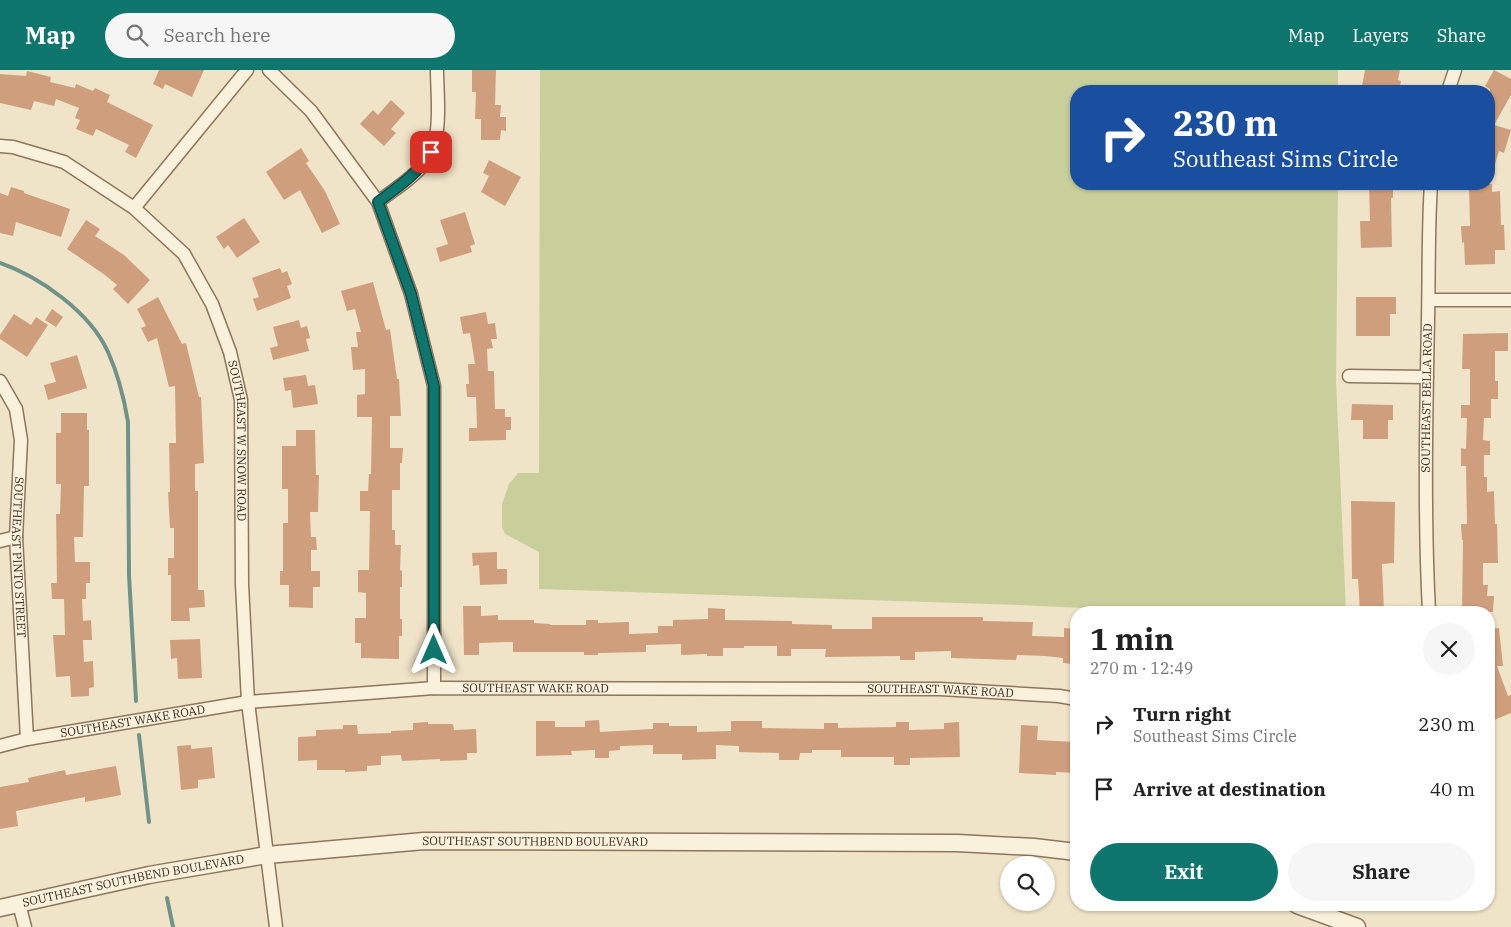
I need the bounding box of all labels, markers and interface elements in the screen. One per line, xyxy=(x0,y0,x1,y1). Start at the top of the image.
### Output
search box xyxy=(105,13,455,58)
text: Map xyxy=(25,19,75,51)
icon: search xyxy=(123,21,151,49)
text: Search here xyxy=(163,23,270,47)
text: Map xyxy=(1288,24,1325,47)
text: Layers xyxy=(1353,24,1409,47)
text: Share xyxy=(1437,24,1486,47)
text: 230 m xyxy=(1173,100,1278,146)
icon: right xyxy=(1090,105,1155,170)
pin xyxy=(410,131,452,173)
icon: arrive xyxy=(417,138,445,166)
text: Southeast Sims Circle xyxy=(1173,144,1398,173)
street label: SOUTHEAST BELLA ROAD xyxy=(1418,323,1435,473)
street label: SOUTHEAST W SNOW ROAD xyxy=(225,359,250,521)
street label: SOUTHEAST PINTO STREET xyxy=(9,476,29,638)
text: 1 min xyxy=(1090,619,1174,658)
position arrow xyxy=(407,623,459,675)
button: close xyxy=(1423,623,1475,675)
text: 270 m · 12:49 xyxy=(1090,658,1193,678)
street label: SOUTHEAST WAKE ROAD xyxy=(462,680,609,695)
street label: SOUTHEAST WAKE ROAD xyxy=(867,681,1014,700)
street label: SOUTHEAST WAKE ROAD xyxy=(59,701,206,740)
text: Turn right xyxy=(1133,702,1231,726)
icon: right xyxy=(1090,710,1118,738)
text: 230 m xyxy=(1418,712,1475,736)
text: Southeast Sims Circle xyxy=(1133,726,1297,746)
icon: arrive xyxy=(1090,775,1118,803)
text: Arrive at destination xyxy=(1133,777,1326,801)
text: 40 m xyxy=(1430,777,1475,801)
street label: SOUTHEAST SOUTHBEND BOULEVARD xyxy=(422,833,648,849)
button: Exit xyxy=(1090,843,1278,901)
button: Share xyxy=(1288,843,1475,901)
street label: SOUTHEAST SOUTHBEND BOULEVARD xyxy=(21,851,245,910)
map controls xyxy=(1000,856,1055,911)
button: search xyxy=(1000,856,1055,911)

